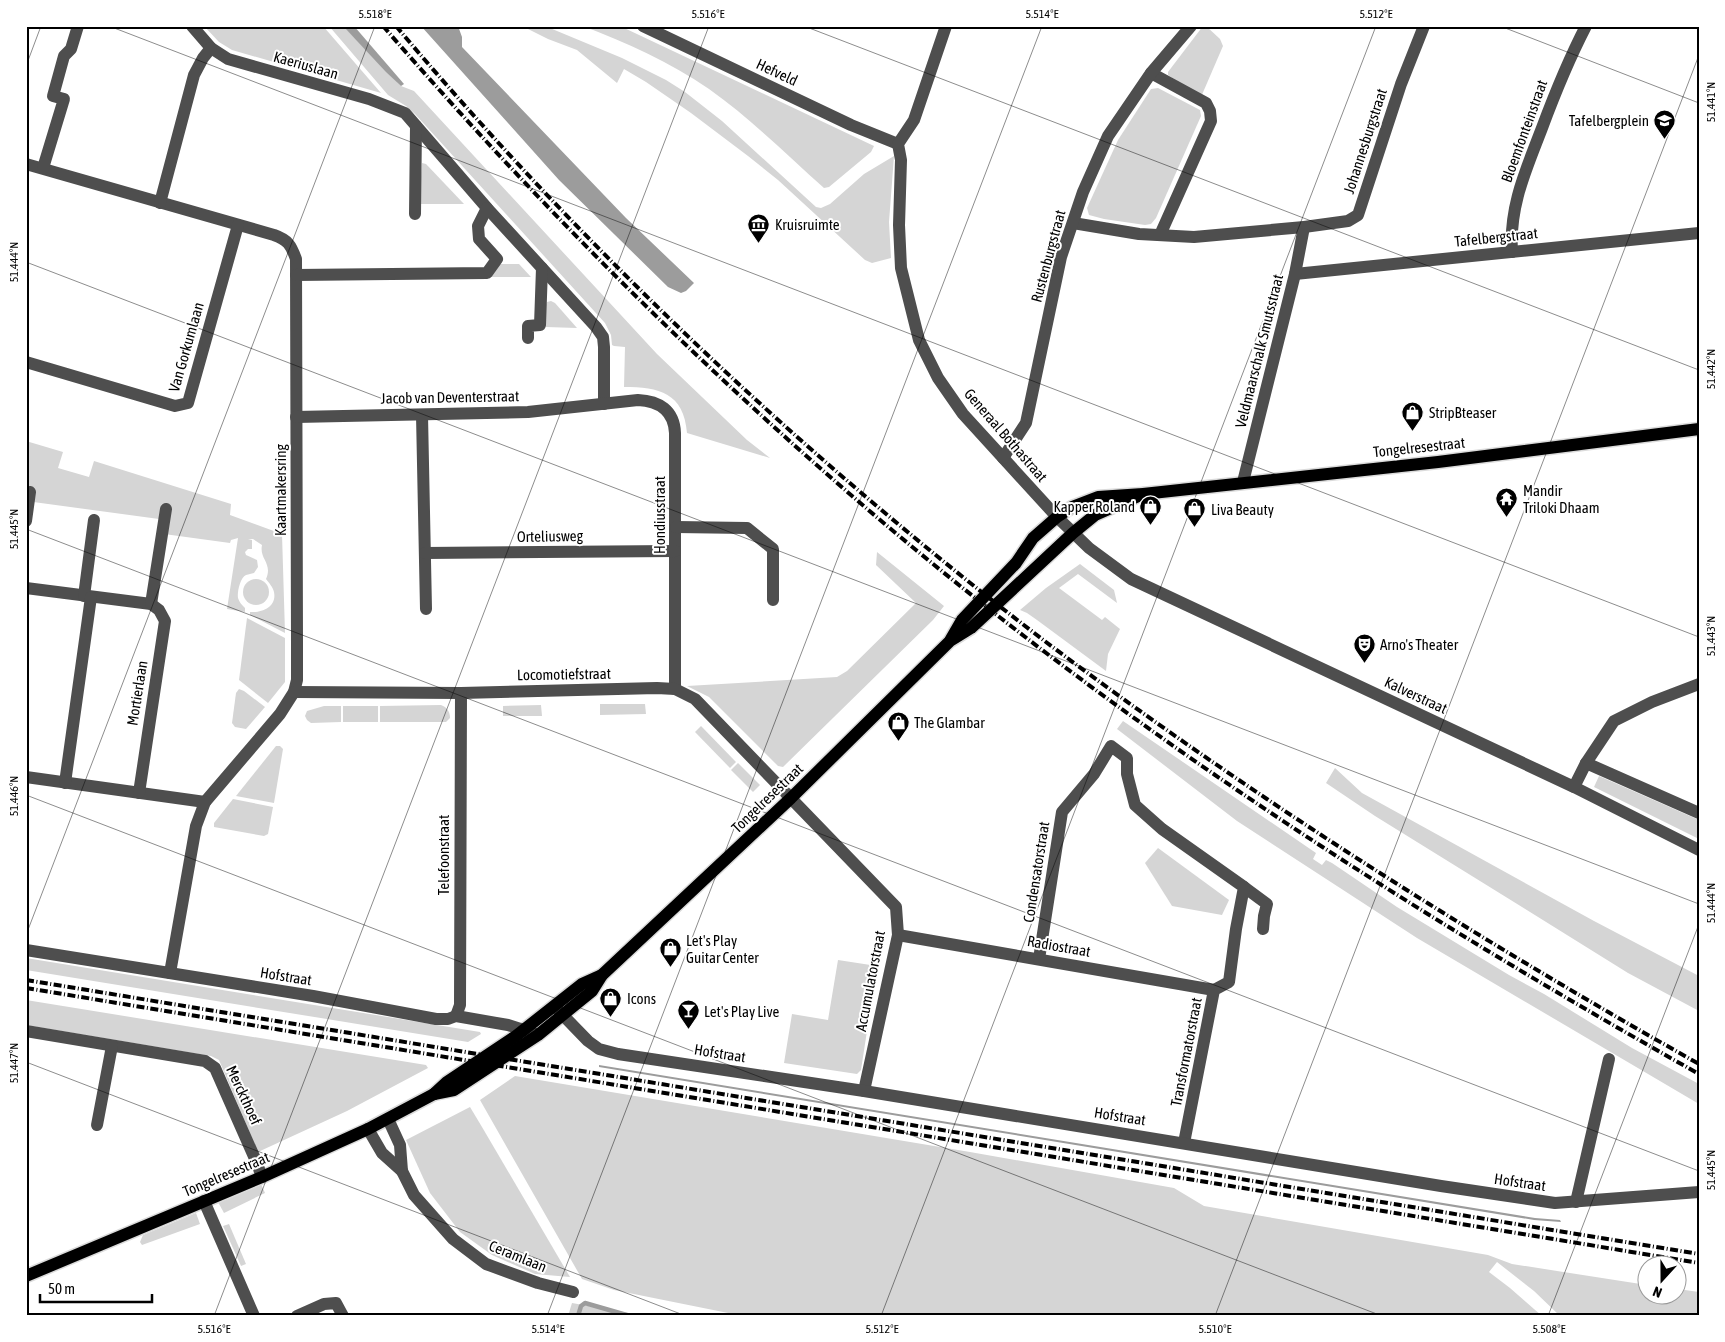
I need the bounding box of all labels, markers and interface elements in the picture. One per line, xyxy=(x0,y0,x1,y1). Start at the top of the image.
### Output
text: 5.518°E xyxy=(358,7,392,21)
text: 5.516°E xyxy=(691,7,725,21)
text: 5.514°E xyxy=(1025,7,1059,21)
text: 5.512°E xyxy=(1359,7,1393,21)
street label: Kaeriuslaan xyxy=(272,48,340,82)
street label: Hefveld xyxy=(754,55,800,89)
street label: Bloemfonteinstraat xyxy=(1498,77,1550,185)
text: 51.441°N xyxy=(1704,82,1718,122)
street label: Johannesburgstraat xyxy=(1340,86,1390,196)
school or university icon: Tafelbergplein xyxy=(1653,108,1677,139)
place label: Tafelbergplein xyxy=(1569,112,1649,129)
street label: Rustenburgstraat xyxy=(1027,208,1069,304)
museum icon: Kruisruimte xyxy=(747,212,771,243)
place label: Kruisruimte xyxy=(775,216,840,233)
street label: Tafelbergstraat xyxy=(1453,224,1539,250)
text: 51.444°N xyxy=(7,242,21,282)
street label: Veldmaarschalk Smutsstraat xyxy=(1232,273,1286,429)
street label: Van Gorkumlaan xyxy=(165,300,207,394)
text: 51.442°N xyxy=(1704,349,1718,389)
street label: Generaal Bothastraat xyxy=(961,385,1051,485)
street label: Jacob van Deventerstraat xyxy=(381,387,519,407)
shop icon: StripBteaser xyxy=(1401,400,1425,431)
place label: StripBteaser xyxy=(1429,404,1497,421)
street label: Tongelresestraat xyxy=(1372,434,1466,460)
street label: Kaartmakersring xyxy=(272,444,289,536)
street label: Hondiusstraat xyxy=(651,476,668,554)
place label: Mandir Triloki Dhaam xyxy=(1523,482,1600,516)
temple icon: Mandir Triloki Dhaam xyxy=(1495,487,1519,518)
shop icon: Kapper Roland xyxy=(1139,494,1163,525)
shop icon: Liva Beauty xyxy=(1183,497,1207,528)
place label: Kapper Roland xyxy=(1054,498,1135,515)
place label: Liva Beauty xyxy=(1211,501,1274,518)
text: 51.445°N xyxy=(7,509,21,549)
street label: Orteliusweg xyxy=(517,527,584,545)
text: 51.443°N xyxy=(1704,616,1718,656)
theatre icon: Arno's Theater xyxy=(1352,632,1376,663)
place label: Arno's Theater xyxy=(1380,636,1459,653)
street label: Mortierlaan xyxy=(123,659,151,727)
street label: Locomotiefstraat xyxy=(517,665,611,683)
street label: Kalverstraat xyxy=(1382,673,1450,717)
shop icon: The Glambar xyxy=(886,710,910,741)
place label: The Glambar xyxy=(914,714,985,731)
street label: Tongelresestraat xyxy=(728,760,806,836)
text: 51.446°N xyxy=(7,776,21,816)
street label: Telefoonstraat xyxy=(435,815,452,895)
street label: Condensatorstraat xyxy=(1020,820,1052,924)
text: 51.444°N xyxy=(1704,883,1718,923)
street label: Accumulatorstraat xyxy=(852,929,888,1033)
place label: Let's Play Guitar Center xyxy=(686,932,759,966)
street label: Radiostraat xyxy=(1026,932,1092,960)
shop icon: Let's Play Guitar Center xyxy=(658,937,682,968)
street label: Hofstraat xyxy=(259,964,313,988)
shop icon: Icons xyxy=(599,986,623,1017)
place label: Icons xyxy=(627,990,656,1007)
street label: Transformatorstraat xyxy=(1167,996,1205,1108)
bar icon: Let's Play Live xyxy=(676,999,700,1030)
place label: Let's Play Live xyxy=(704,1003,780,1020)
street label: Hofstraat xyxy=(693,1041,747,1065)
text: 51.447°N xyxy=(7,1043,21,1083)
street label: Merckthoef xyxy=(223,1063,265,1127)
street label: Hofstraat xyxy=(1093,1104,1147,1128)
street label: Tongelresestraat xyxy=(180,1148,272,1200)
text: 51.445°N xyxy=(1704,1150,1718,1190)
street label: Hofstraat xyxy=(1493,1170,1547,1194)
street label: Ceramlaan xyxy=(487,1237,549,1275)
north arrow xyxy=(1638,1254,1688,1304)
scale bar xyxy=(40,1272,152,1304)
text: 50 m xyxy=(48,1280,75,1297)
text: N xyxy=(1651,1283,1664,1301)
text: 5.516°E xyxy=(197,1322,231,1336)
text: 5.514°E xyxy=(531,1322,565,1336)
text: 5.512°E xyxy=(865,1322,899,1336)
text: 5.510°E xyxy=(1198,1322,1232,1336)
text: 5.508°E xyxy=(1532,1322,1566,1336)

